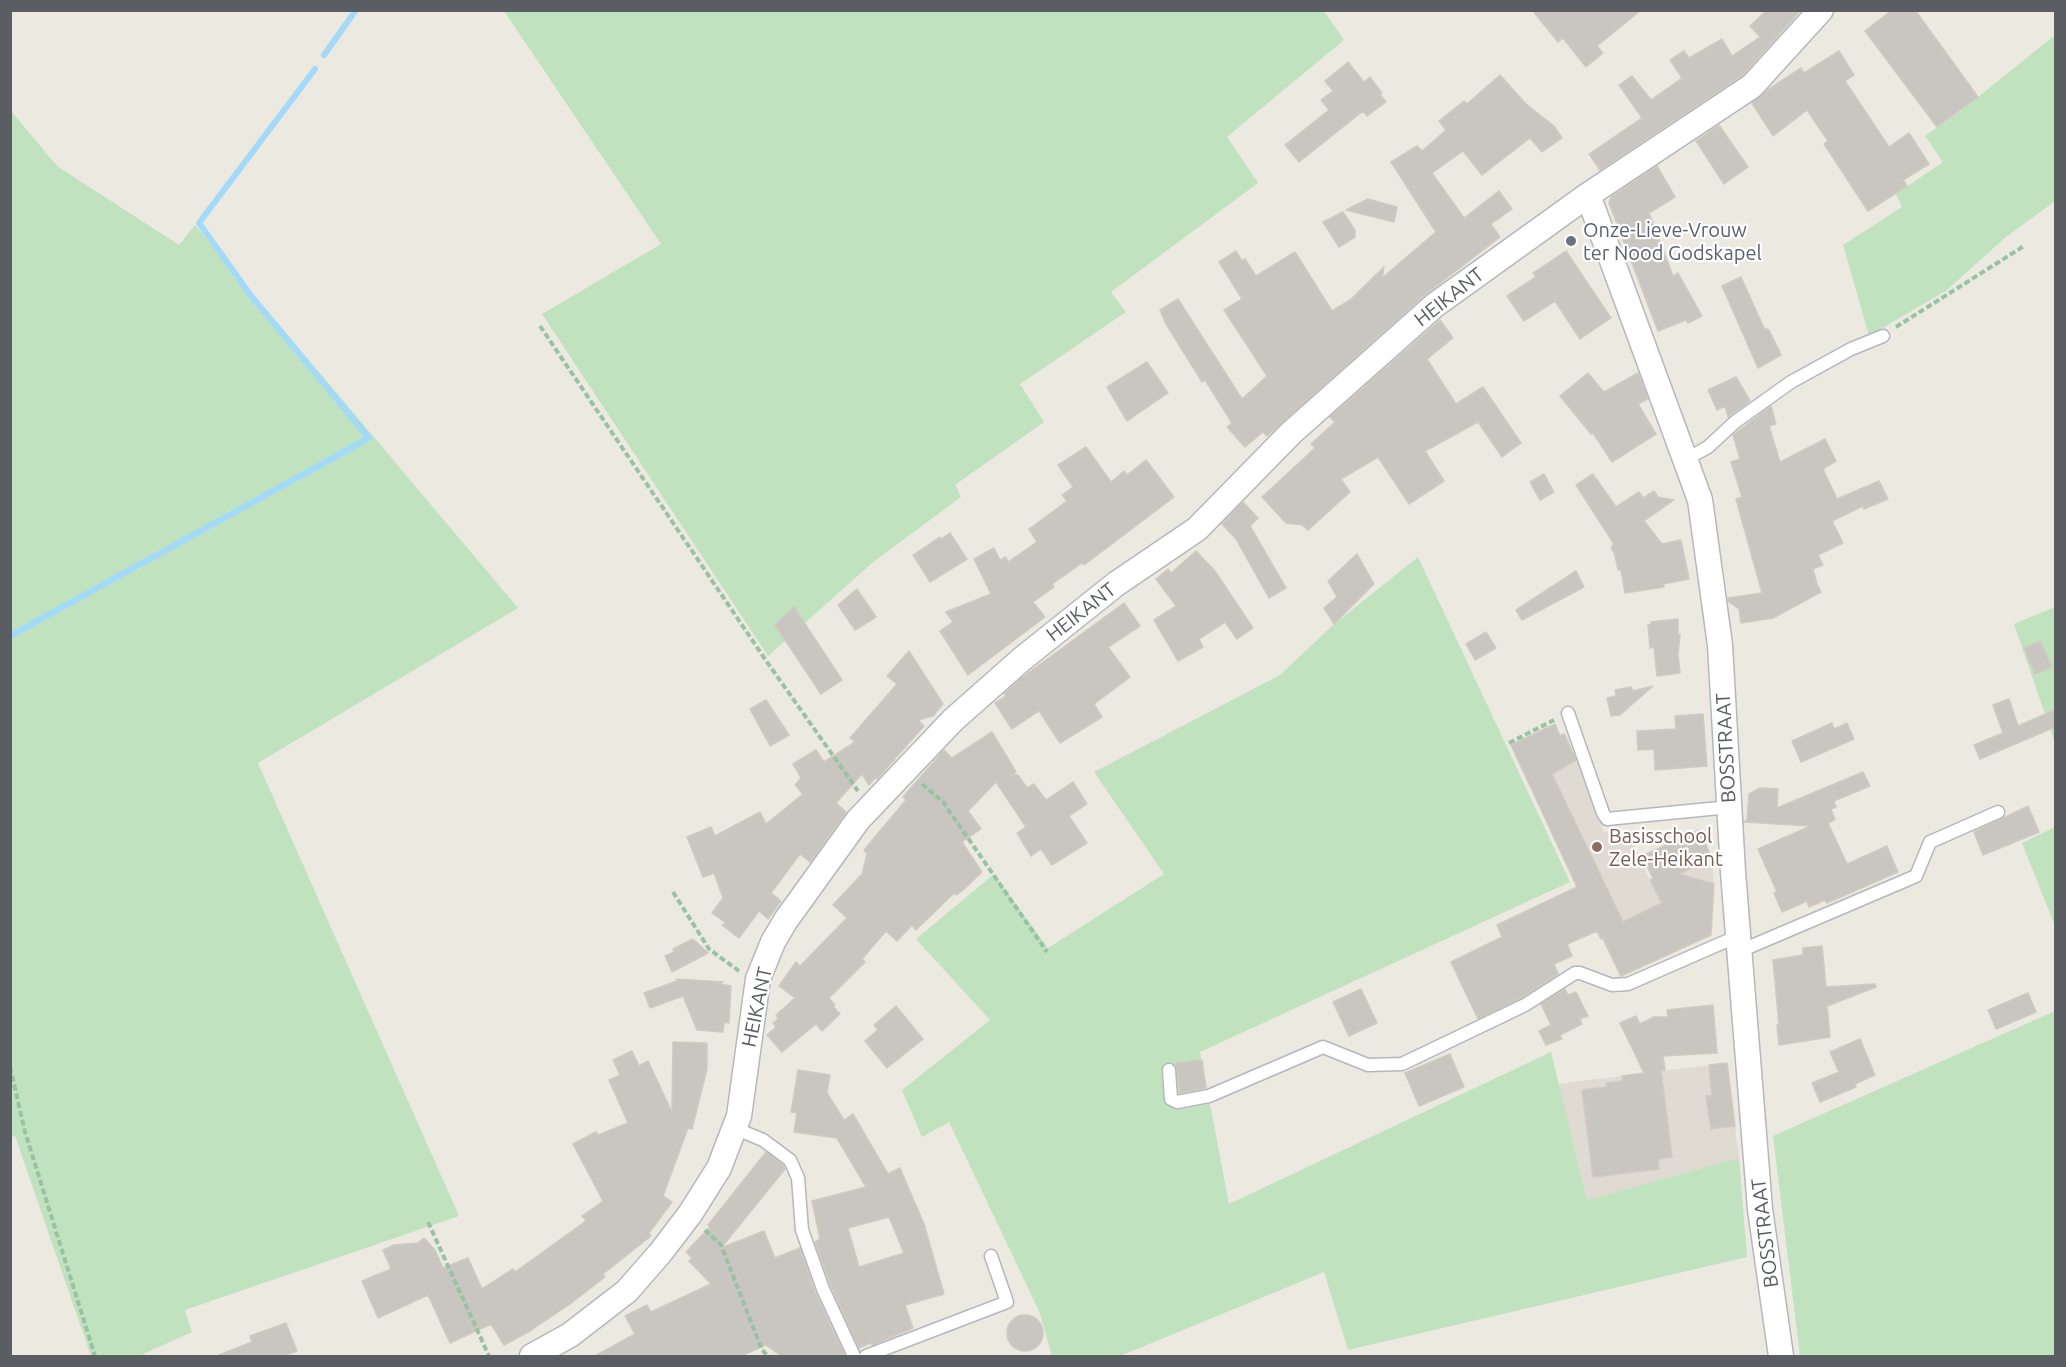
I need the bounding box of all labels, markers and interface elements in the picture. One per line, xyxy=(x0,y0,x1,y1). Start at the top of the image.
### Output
place label: Onze-Lieve-Vrouw ter Nood Godskapel xyxy=(1583,218,1762,265)
marker: Onze-Lieve-Vrouw ter Nood Godskapel xyxy=(1564,234,1578,248)
street label: HEIKANT xyxy=(1409,262,1489,332)
street label: HEIKANT xyxy=(1041,577,1121,647)
street label: BOSSTRAAT xyxy=(1711,692,1741,804)
place label: Basisschool Zele-Heikant xyxy=(1609,824,1723,871)
marker: Basisschool Zele-Heikant xyxy=(1590,840,1604,854)
street label: HEIKANT xyxy=(737,965,777,1049)
street label: BOSSTRAAT xyxy=(1746,1177,1784,1289)

